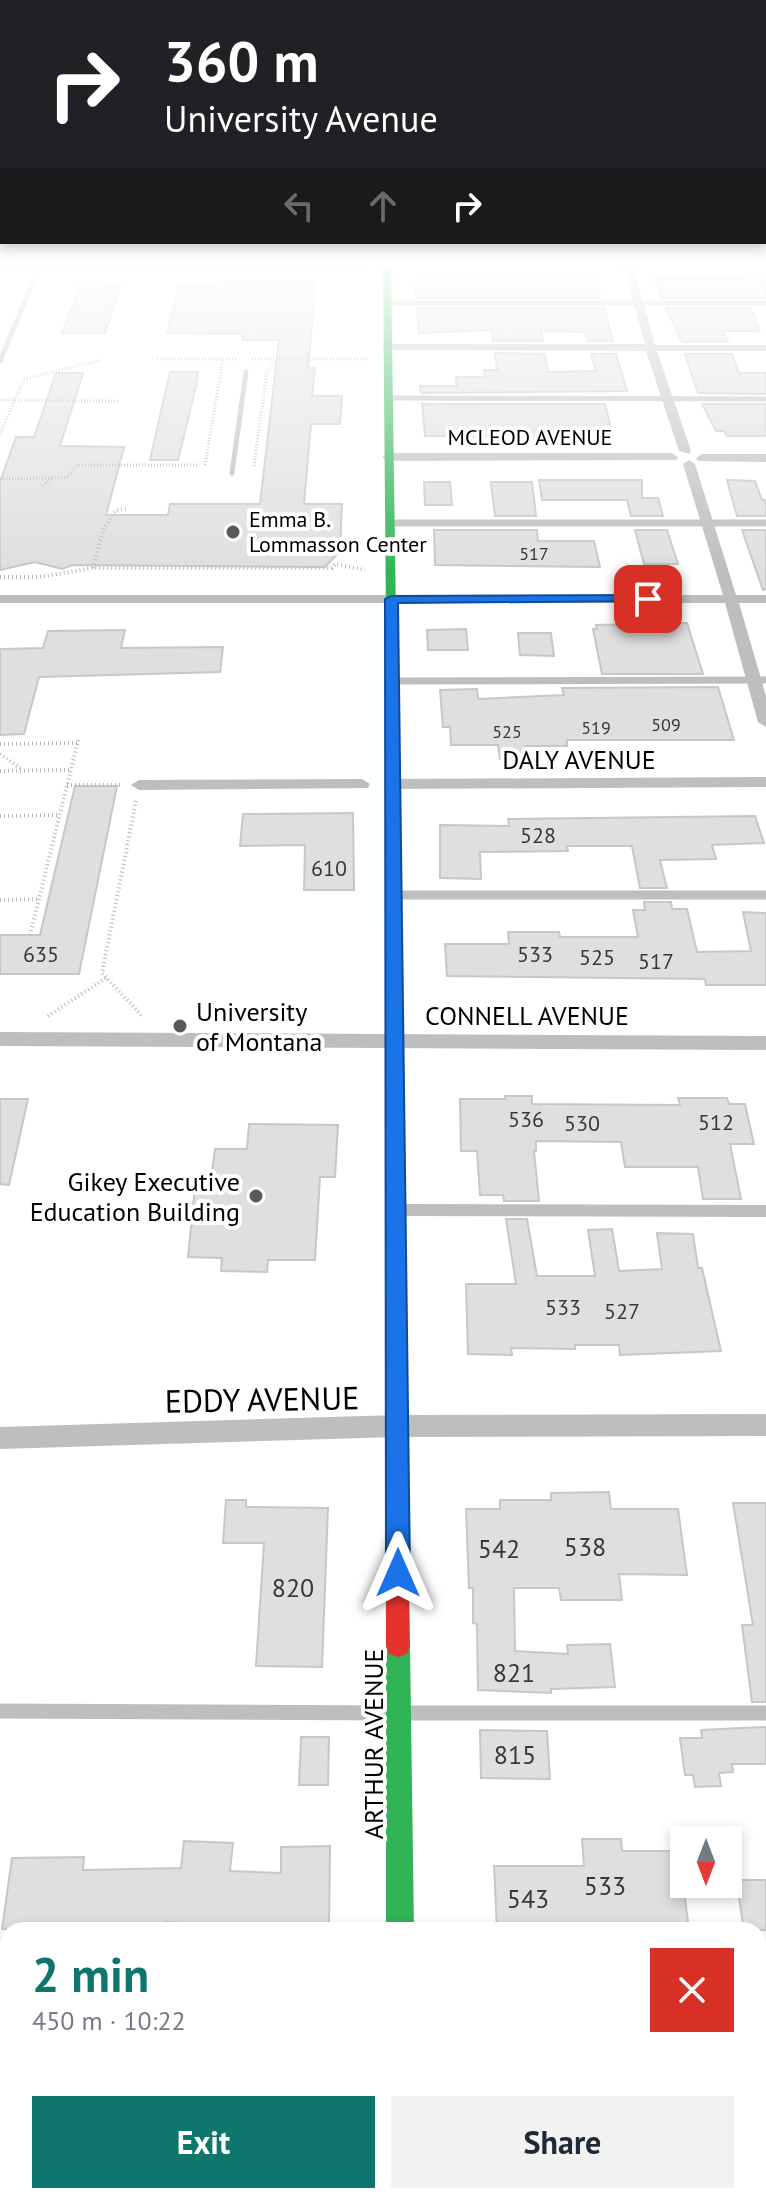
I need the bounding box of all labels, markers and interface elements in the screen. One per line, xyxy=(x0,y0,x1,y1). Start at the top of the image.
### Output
text: 360 m xyxy=(164,25,319,97)
icon: right xyxy=(32,32,136,136)
text: University Avenue xyxy=(164,95,438,142)
icon: left xyxy=(277,184,321,228)
icon: ahead xyxy=(361,184,405,228)
icon: right xyxy=(445,184,489,228)
street label: MCLEOD AVENUE xyxy=(448,423,612,451)
place label: Emma B. Lommasson Center xyxy=(249,505,427,558)
marker: Emma B. Lommasson Center xyxy=(224,523,242,541)
house number: 517 xyxy=(519,542,549,565)
pin xyxy=(614,565,682,633)
icon: arrive xyxy=(626,577,670,621)
house number: 509 xyxy=(651,713,681,736)
house number: 519 xyxy=(581,716,611,739)
house number: 525 xyxy=(492,720,522,743)
street label: DALY AVENUE xyxy=(502,743,656,776)
house number: 528 xyxy=(520,821,556,849)
house number: 610 xyxy=(311,854,347,882)
house number: 635 xyxy=(23,940,59,968)
house number: 533 xyxy=(517,940,553,968)
house number: 525 xyxy=(579,943,615,971)
house number: 517 xyxy=(638,947,674,975)
place label: University of Montana xyxy=(196,995,322,1058)
street label: CONNELL AVENUE xyxy=(425,999,629,1032)
marker: University of Montana xyxy=(171,1017,189,1035)
house number: 536 xyxy=(508,1105,544,1133)
house number: 512 xyxy=(698,1108,734,1136)
house number: 530 xyxy=(564,1109,600,1137)
place label: Gikey Executive Education Building xyxy=(30,1165,240,1228)
marker: Gikey Executive Education Building xyxy=(247,1187,265,1205)
house number: 533 xyxy=(545,1293,581,1321)
house number: 527 xyxy=(604,1297,640,1325)
street label: EDDY AVENUE xyxy=(164,1376,360,1422)
house number: 538 xyxy=(564,1530,606,1563)
position arrow xyxy=(356,1531,440,1615)
house number: 542 xyxy=(478,1532,520,1565)
house number: 820 xyxy=(272,1571,314,1604)
street label: ARTHUR AVENUE xyxy=(357,1649,390,1839)
house number: 821 xyxy=(493,1656,535,1689)
house number: 815 xyxy=(494,1738,536,1771)
north arrow xyxy=(670,1826,742,1898)
map controls xyxy=(670,1826,742,1898)
house number: 533 xyxy=(584,1869,626,1902)
house number: 543 xyxy=(507,1882,549,1915)
text: 2 min xyxy=(32,1943,149,2005)
button: close xyxy=(650,1948,734,2032)
text: 450 m · 10:22 xyxy=(32,2004,186,2037)
button: Exit xyxy=(32,2096,375,2188)
button: Share xyxy=(391,2096,734,2188)

